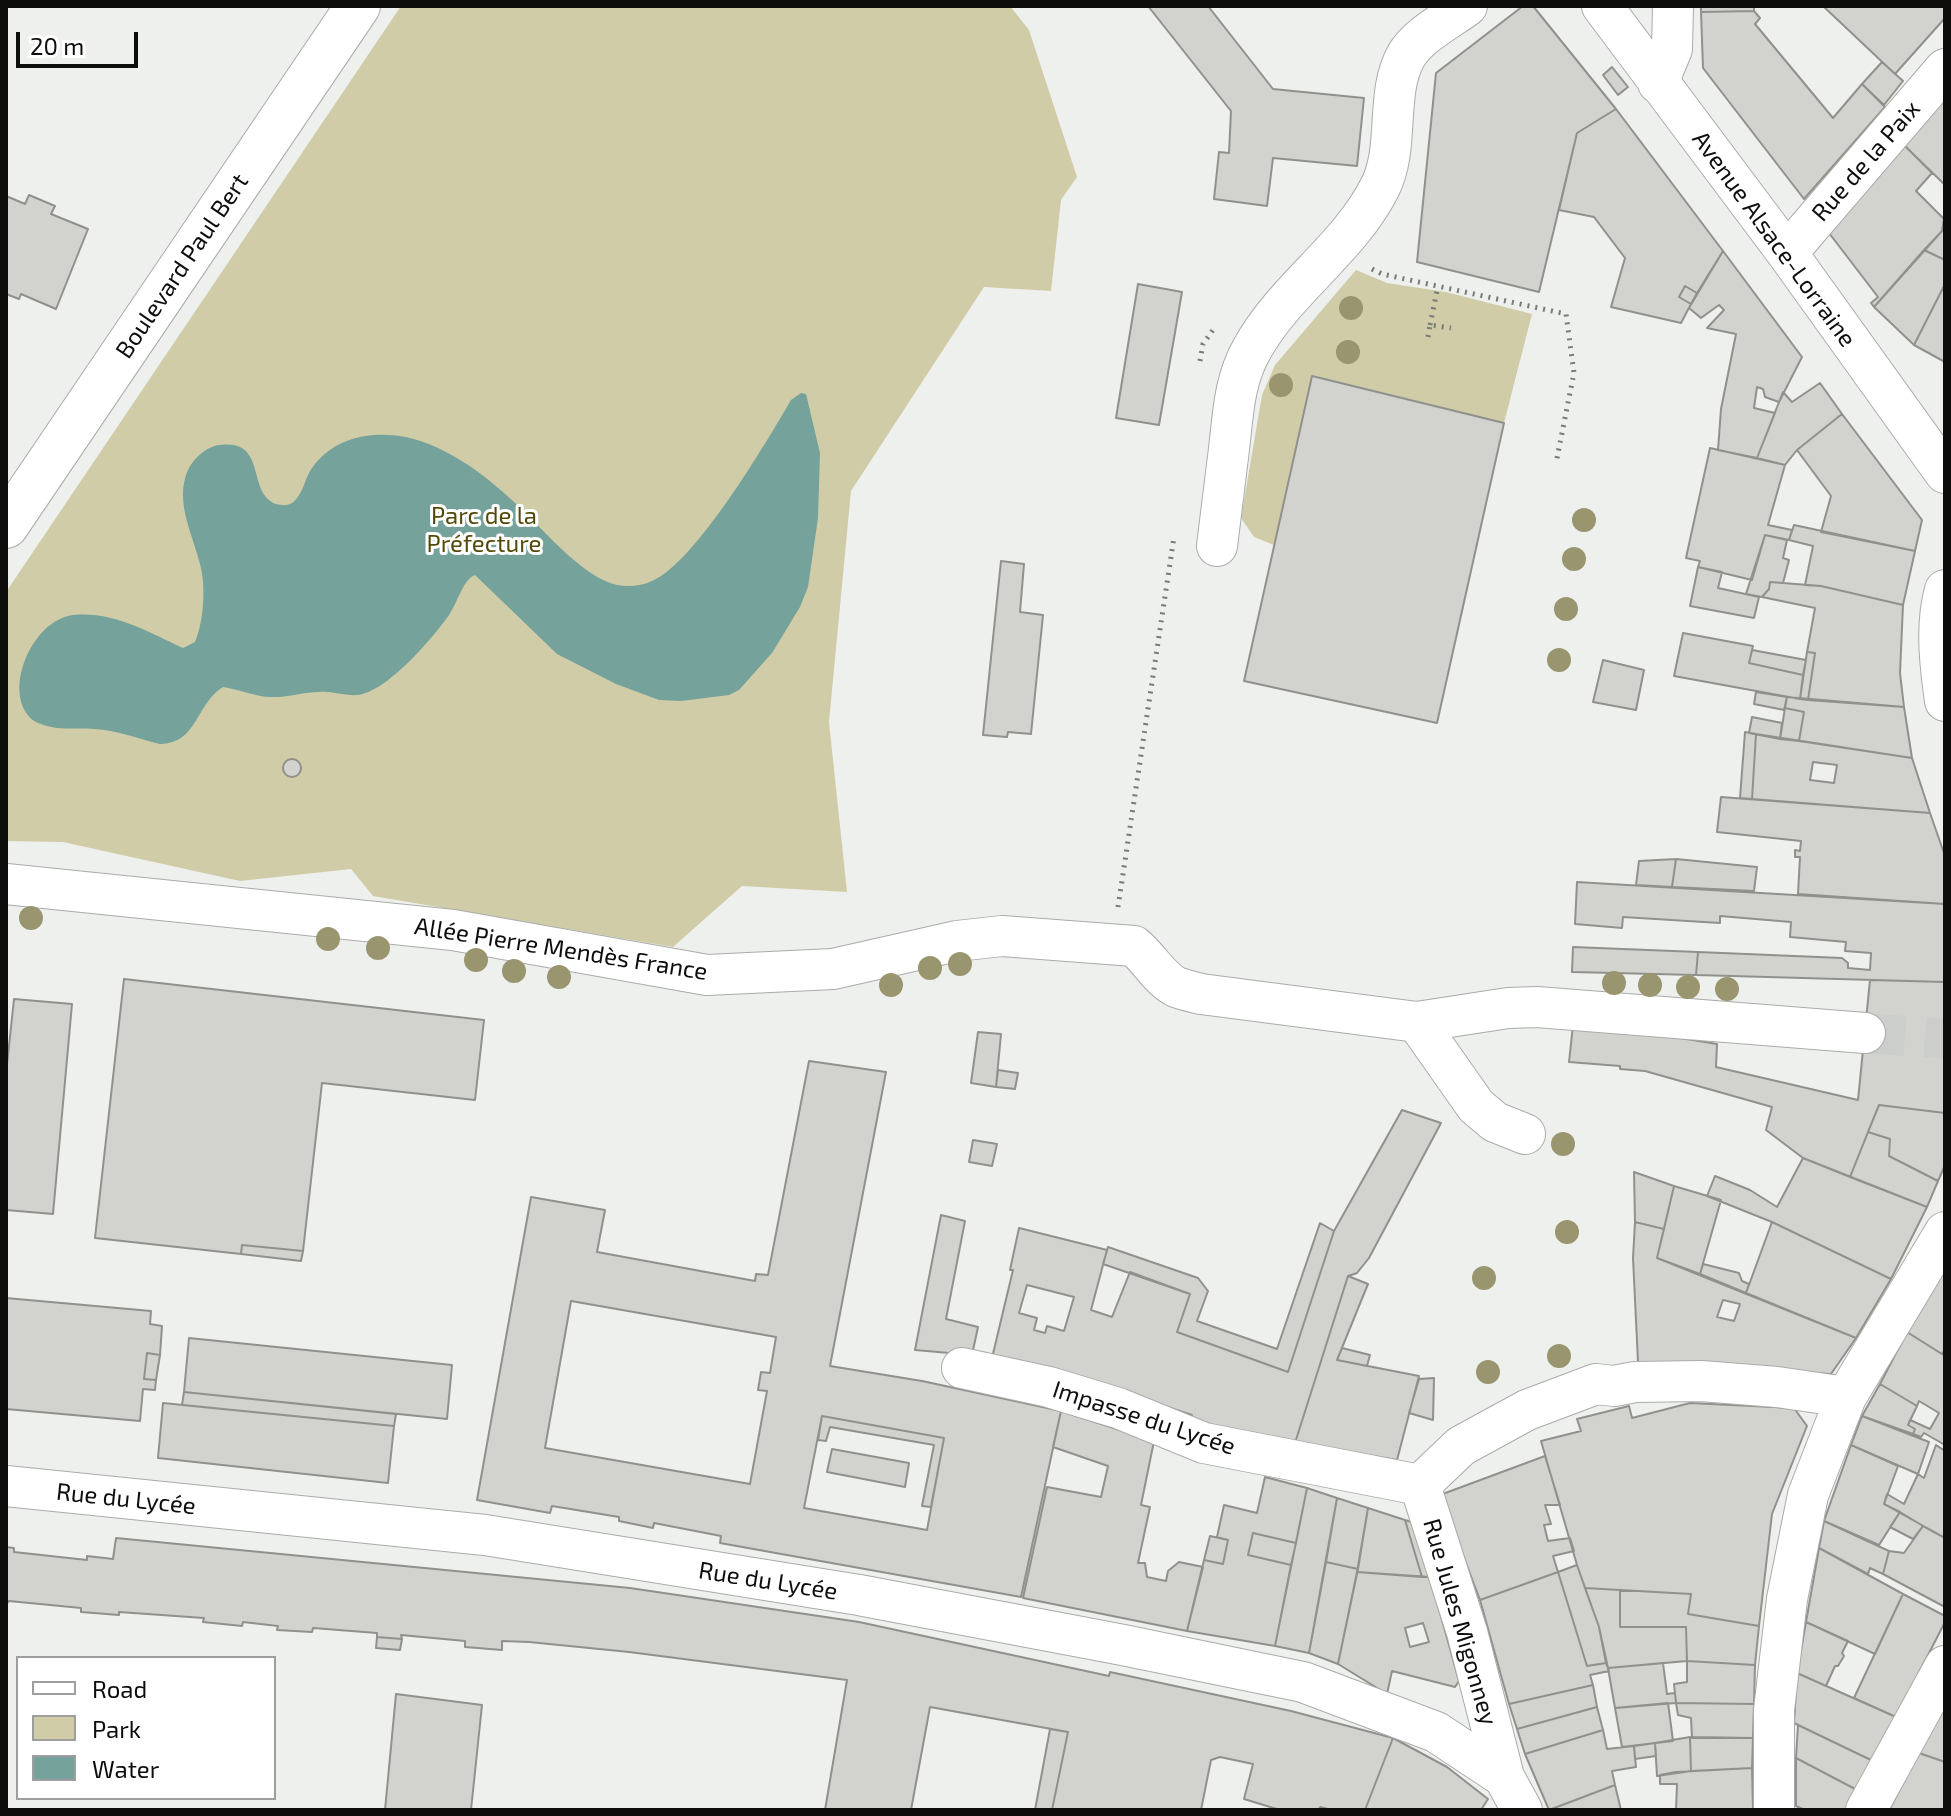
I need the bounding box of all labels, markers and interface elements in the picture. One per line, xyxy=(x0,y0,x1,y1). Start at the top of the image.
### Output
scale bar xyxy=(20,16,142,66)
text: 20 m xyxy=(30,31,84,60)
street label: Rue de la Paix xyxy=(1806,95,1926,227)
street label: Avenue Alsace-Lorraine xyxy=(1686,126,1862,352)
street label: Boulevard Paul Bert xyxy=(110,168,254,364)
park label: Parc de la Préfecture xyxy=(427,502,541,558)
street label: Allée Pierre Mendès France xyxy=(412,912,710,986)
street label: Impasse du Lycée xyxy=(1049,1375,1239,1461)
street label: Rue du Lycée xyxy=(55,1477,197,1521)
street label: Rue Jules Migonney xyxy=(1417,1515,1503,1729)
street label: Rue du Lycée xyxy=(697,1556,839,1606)
legend xyxy=(16,1656,276,1800)
text: Road xyxy=(92,1674,147,1703)
text: Park xyxy=(92,1714,141,1743)
text: Water xyxy=(92,1754,159,1783)

